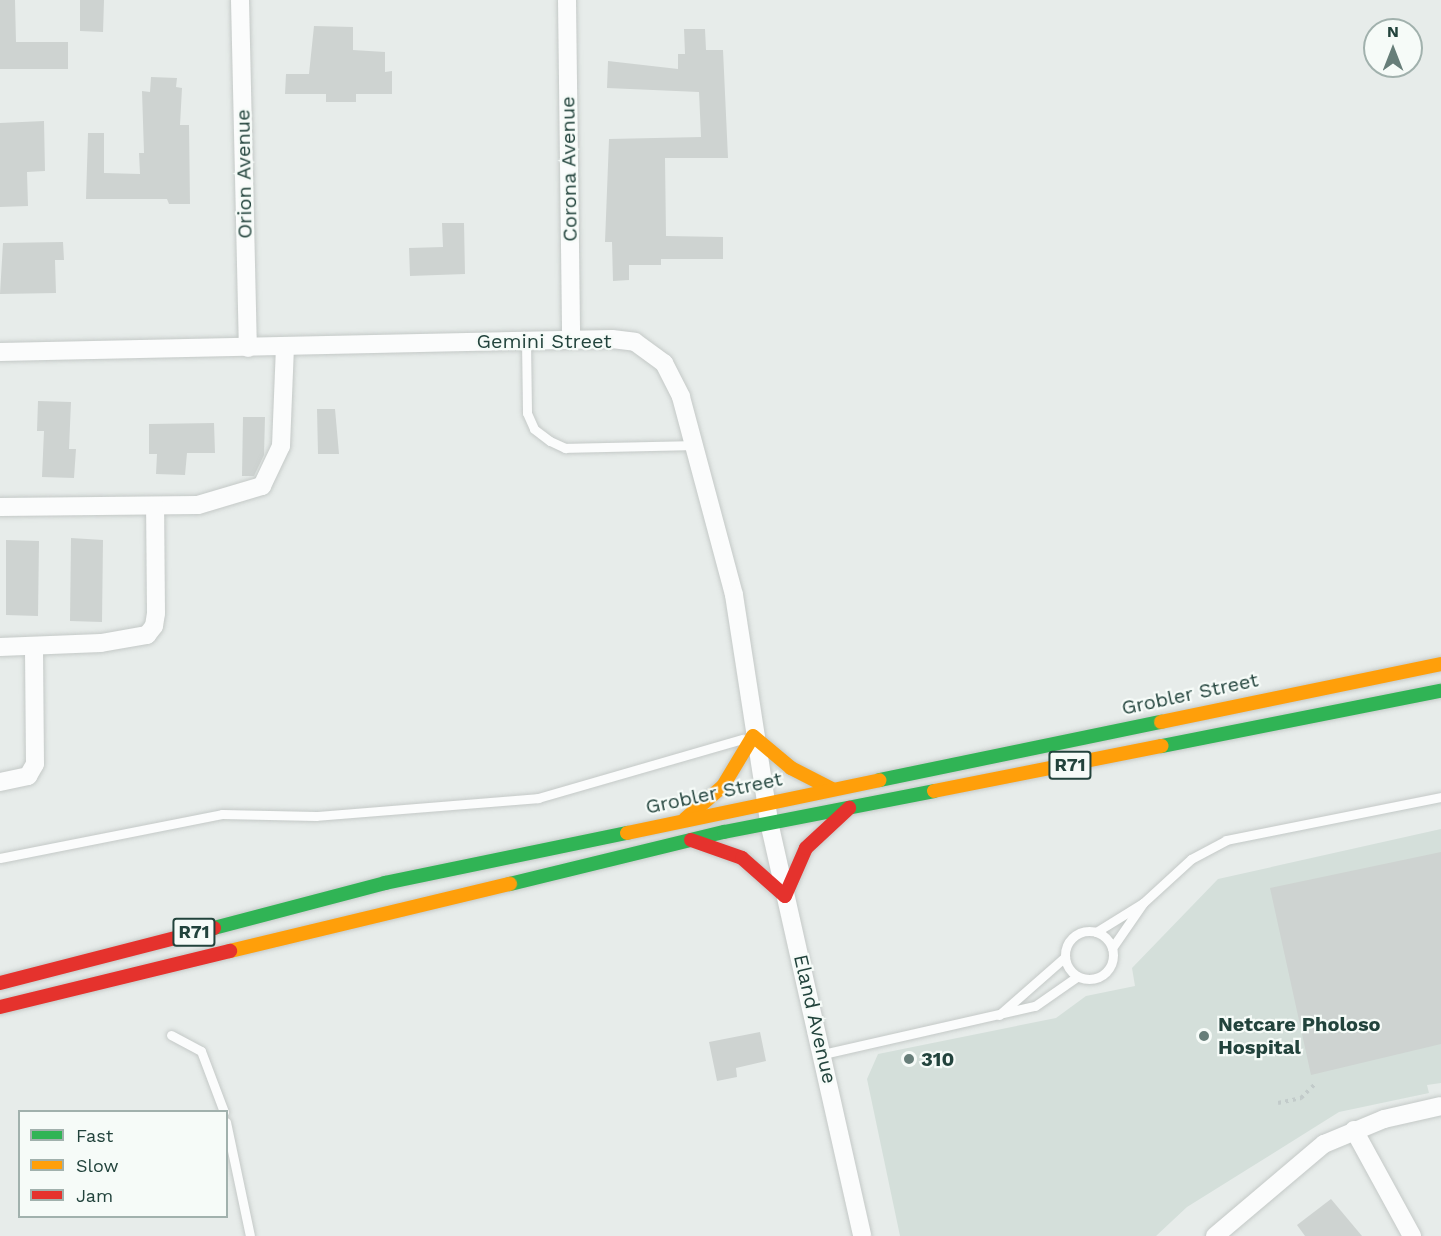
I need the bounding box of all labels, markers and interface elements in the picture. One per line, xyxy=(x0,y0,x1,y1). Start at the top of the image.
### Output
north arrow xyxy=(1363,18,1423,78)
text: N xyxy=(1387,22,1399,41)
street label: Corona Avenue xyxy=(556,95,582,243)
street label: Orion Avenue xyxy=(231,109,257,239)
street label: Gemini Street xyxy=(476,329,612,353)
street label: Grobler Street xyxy=(1119,668,1261,720)
road number: R71 xyxy=(1048,750,1092,780)
street label: Grobler Street xyxy=(643,767,785,819)
road number: R71 xyxy=(172,917,216,947)
street label: Eland Avenue xyxy=(788,952,842,1086)
place label: Netcare Pholoso Hospital xyxy=(1218,1012,1380,1059)
marker: Netcare Pholoso Hospital xyxy=(1195,1027,1213,1045)
place label: 310 xyxy=(921,1047,954,1071)
marker: 310 xyxy=(902,1052,916,1066)
legend xyxy=(18,1110,228,1218)
text: Fast xyxy=(76,1125,113,1146)
text: Slow xyxy=(76,1155,119,1176)
text: Jam xyxy=(76,1185,113,1206)

